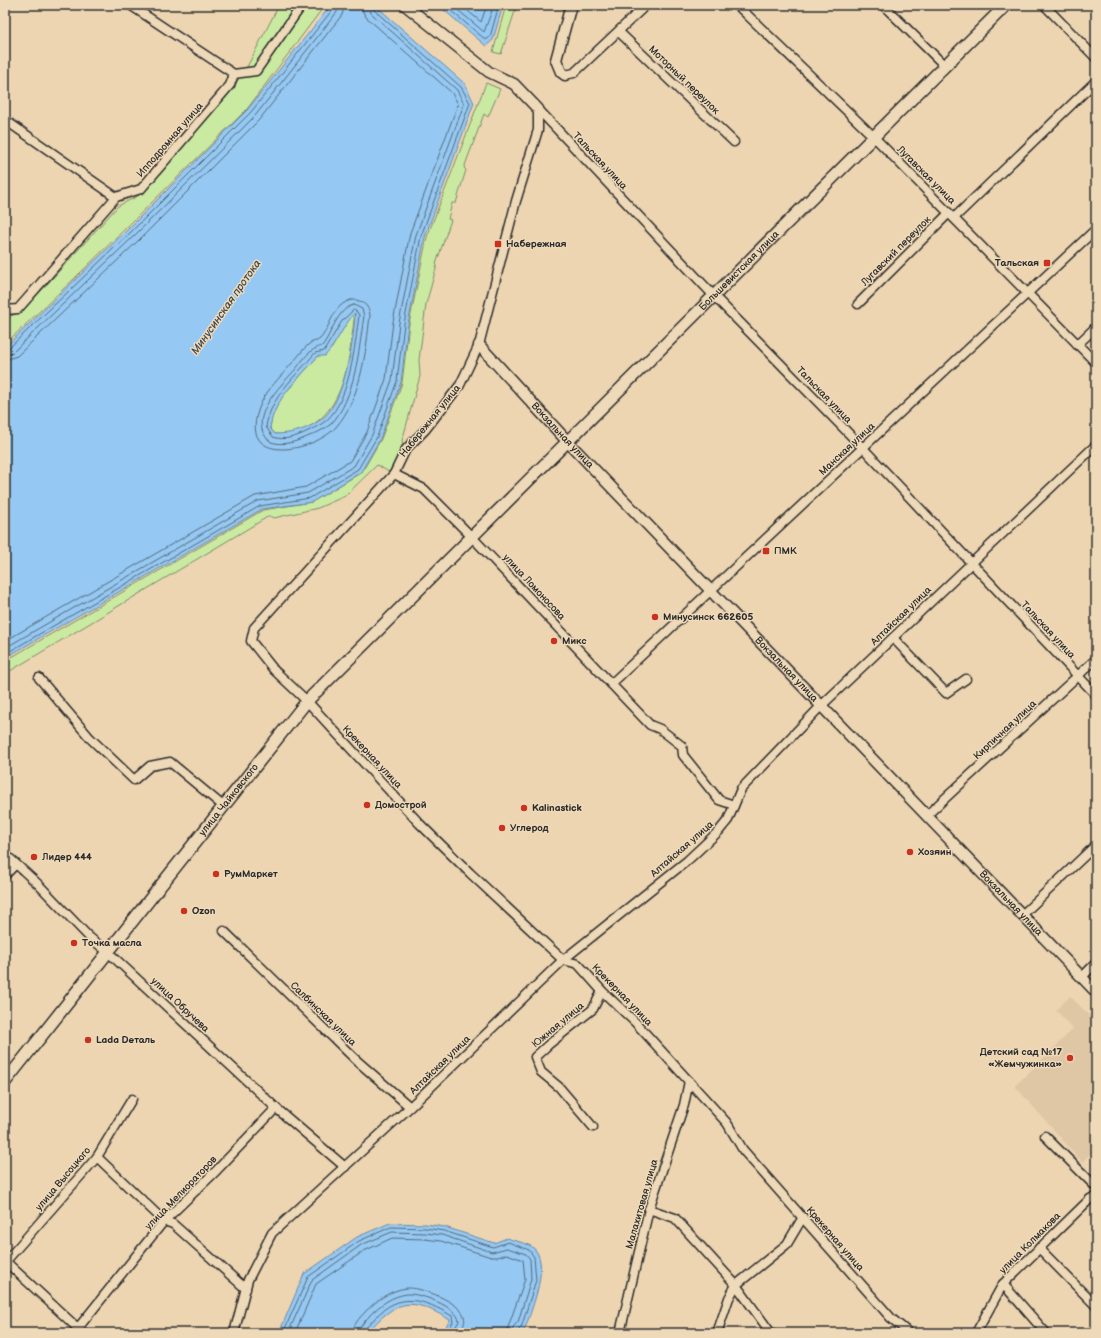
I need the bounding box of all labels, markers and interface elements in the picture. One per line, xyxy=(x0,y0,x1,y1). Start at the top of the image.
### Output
street label: Моторный переулок xyxy=(646,43,722,117)
street label: Ипподромная улица xyxy=(134,100,206,180)
street label: Тальская улица xyxy=(570,130,630,192)
street label: Лугавская улица xyxy=(894,143,958,207)
street label: Лугавский переулок xyxy=(858,213,934,289)
street label: Большевистская улица xyxy=(697,228,782,313)
place label: Набережная xyxy=(506,238,567,250)
marker: Набережная xyxy=(493,239,503,249)
water label: Минусинская протока xyxy=(188,257,264,357)
place label: Тальская xyxy=(995,257,1039,269)
marker: Тальская xyxy=(1042,258,1052,268)
street label: Тальская улица xyxy=(794,364,854,426)
street label: Набережная улица xyxy=(397,382,463,460)
street label: Вокзальная улица xyxy=(529,400,596,471)
street label: Манская улица xyxy=(817,420,877,478)
place label: ПМК xyxy=(774,545,797,557)
marker: ПМК xyxy=(761,546,771,556)
street label: улица Ломоносова xyxy=(500,551,568,623)
street label: Алтайская улица xyxy=(867,584,934,649)
street label: Тальская улица xyxy=(1018,599,1078,661)
place label: Минусинск 662605 xyxy=(663,611,754,623)
marker: Минусинск 662605 xyxy=(650,612,660,622)
street label: Вокзальная улица xyxy=(752,634,821,705)
place label: Микс xyxy=(562,635,586,647)
marker: Микс xyxy=(549,636,559,646)
street label: Кирпичная улица xyxy=(971,698,1039,762)
street label: Крекерная улица xyxy=(340,723,404,791)
street label: улица Чайковского xyxy=(196,761,261,838)
place label: Домострой xyxy=(375,799,427,811)
marker: Домострой xyxy=(362,800,372,810)
place label: Kalinastick xyxy=(532,802,583,814)
marker: Kalinastick xyxy=(519,803,529,813)
street label: Алтайская улица xyxy=(647,818,716,880)
place label: Углерод xyxy=(510,822,549,834)
marker: Углерод xyxy=(497,823,507,833)
place label: Хозяин xyxy=(917,846,952,858)
marker: Хозяин xyxy=(905,847,915,857)
place label: Лидер 444 xyxy=(41,851,92,863)
marker: Лидер 444 xyxy=(29,852,39,862)
place label: РумМаркет xyxy=(224,868,278,880)
street label: Вокзальная улица xyxy=(977,868,1045,938)
marker: РумМаркет xyxy=(211,869,221,879)
place label: Ozon xyxy=(192,905,216,917)
marker: Ozon xyxy=(179,906,189,916)
place label: Точка масла xyxy=(82,937,142,949)
marker: Точка масла xyxy=(69,938,79,948)
street label: Крекерная улица xyxy=(589,961,655,1029)
street label: улица Обручева xyxy=(148,975,212,1035)
street label: Салбинская улица xyxy=(288,979,359,1049)
street label: Южная улица xyxy=(530,1000,587,1050)
street label: Алтайская улица xyxy=(406,1033,473,1098)
place label: Lada Dеталь xyxy=(96,1034,156,1046)
marker: Lada Dеталь xyxy=(83,1035,93,1045)
place label: Детский сад №17 «Жемчужинка» xyxy=(980,1046,1062,1070)
marker: Детский сад №17 «Жемчужинка» xyxy=(1065,1053,1075,1063)
street label: улица Высоцкого xyxy=(33,1145,93,1213)
street label: улица Мелиораторов xyxy=(143,1153,220,1232)
street label: Малахитовая улица xyxy=(623,1158,661,1250)
street label: Крекерная улица xyxy=(804,1204,866,1274)
street label: улица Колмакова xyxy=(997,1210,1063,1276)

